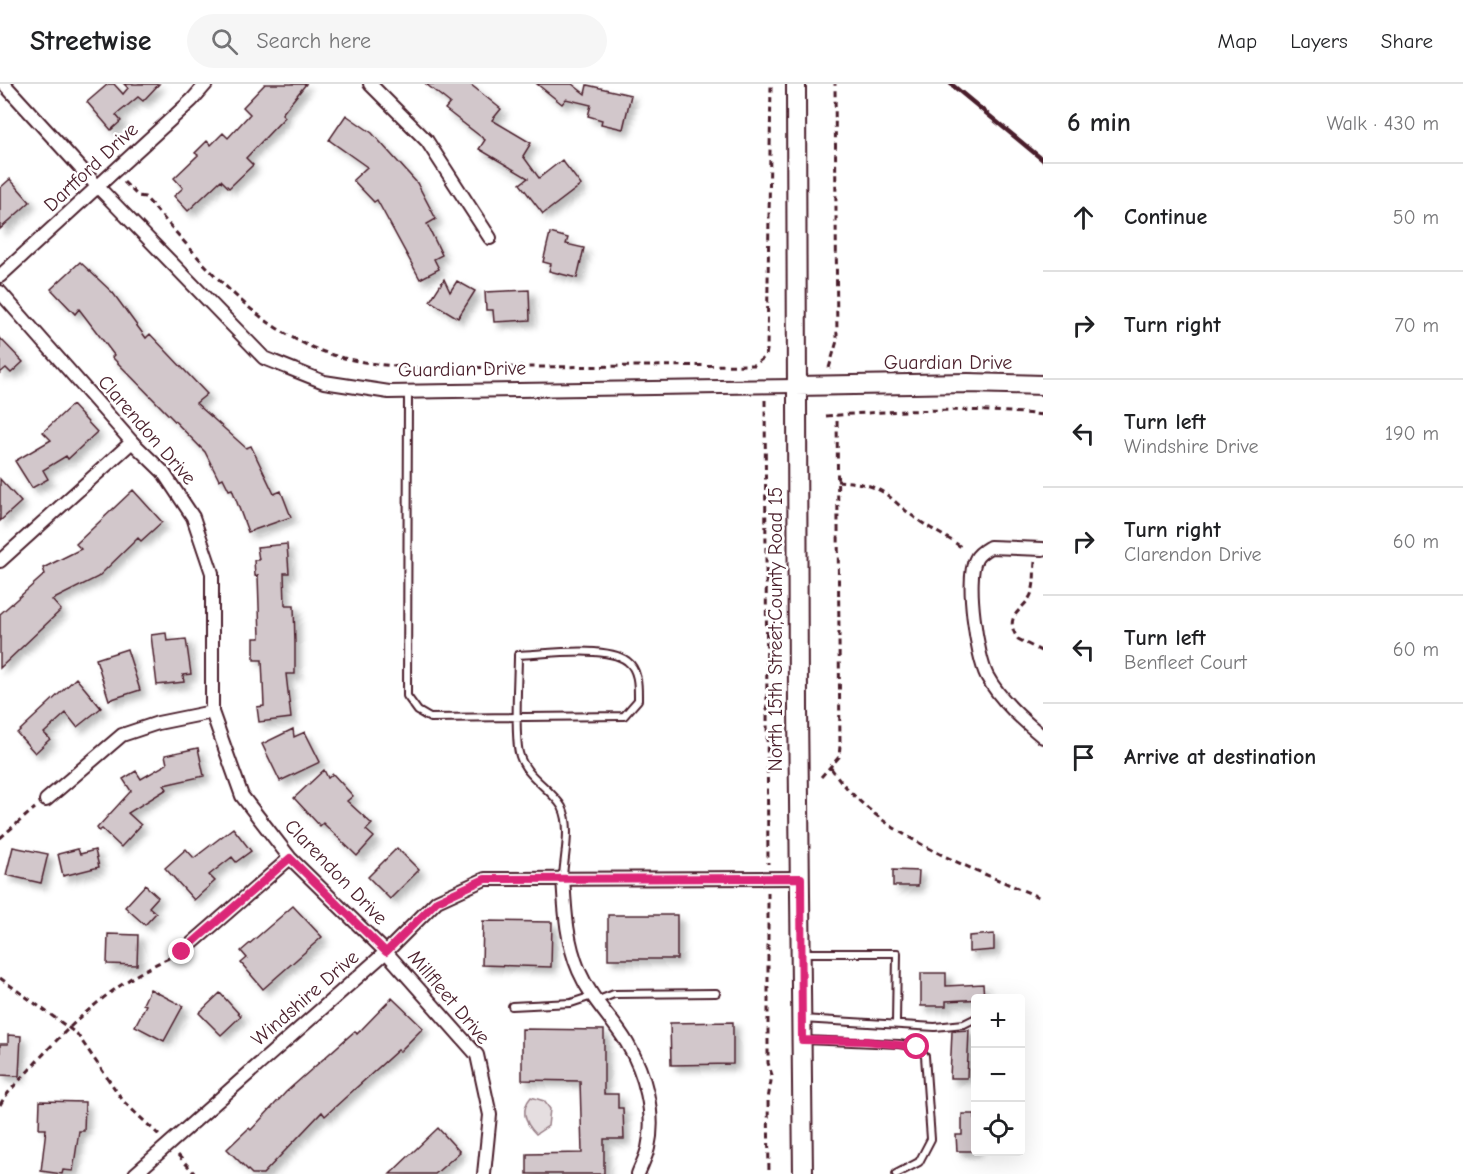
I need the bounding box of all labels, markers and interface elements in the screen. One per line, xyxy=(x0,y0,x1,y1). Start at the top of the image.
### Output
search box xyxy=(187,14,607,68)
text: Streetwise xyxy=(30,25,151,57)
icon: search xyxy=(208,25,241,58)
text: Search here xyxy=(256,28,371,54)
text: Map xyxy=(1218,29,1257,53)
text: Layers xyxy=(1290,29,1348,53)
text: Share xyxy=(1381,29,1433,53)
text: 6 min xyxy=(1067,108,1131,138)
text: Walk · 430 m xyxy=(1327,112,1439,135)
street label: Dartford Drive xyxy=(39,118,143,216)
icon: ahead xyxy=(1067,201,1100,234)
text: Continue xyxy=(1124,204,1207,230)
text: 50 m xyxy=(1393,206,1439,229)
icon: right xyxy=(1067,309,1100,342)
text: Turn right xyxy=(1124,312,1221,338)
text: 70 m xyxy=(1394,314,1439,337)
street label: Guardian Drive xyxy=(884,351,1012,374)
street label: Guardian Drive xyxy=(398,356,526,382)
street label: Clarendon Drive xyxy=(93,371,201,489)
text: Turn left xyxy=(1124,409,1206,435)
icon: left xyxy=(1067,417,1100,450)
text: 190 m xyxy=(1385,422,1439,445)
text: Windshire Drive xyxy=(1124,435,1258,458)
street label: North 15th Street;County Road 15 xyxy=(764,487,787,771)
text: Turn right xyxy=(1124,517,1221,543)
icon: right xyxy=(1067,525,1100,558)
text: 60 m xyxy=(1393,530,1439,553)
text: Clarendon Drive xyxy=(1124,543,1262,566)
text: Turn left xyxy=(1124,625,1206,651)
icon: left xyxy=(1067,633,1100,666)
text: 60 m xyxy=(1393,638,1439,661)
text: Benfleet Court xyxy=(1124,651,1247,674)
icon: arrive xyxy=(1067,741,1100,774)
text: Arrive at destination xyxy=(1124,744,1316,770)
street label: Clarendon Drive xyxy=(280,815,392,929)
route end xyxy=(168,938,194,964)
street label: Windshire Drive xyxy=(247,945,363,1051)
street label: Millfleet Drive xyxy=(403,945,495,1049)
map controls xyxy=(971,994,1025,1156)
button: + xyxy=(971,994,1025,1048)
route start xyxy=(903,1033,929,1059)
button: − xyxy=(971,1048,1025,1102)
button: locate xyxy=(971,1102,1025,1156)

